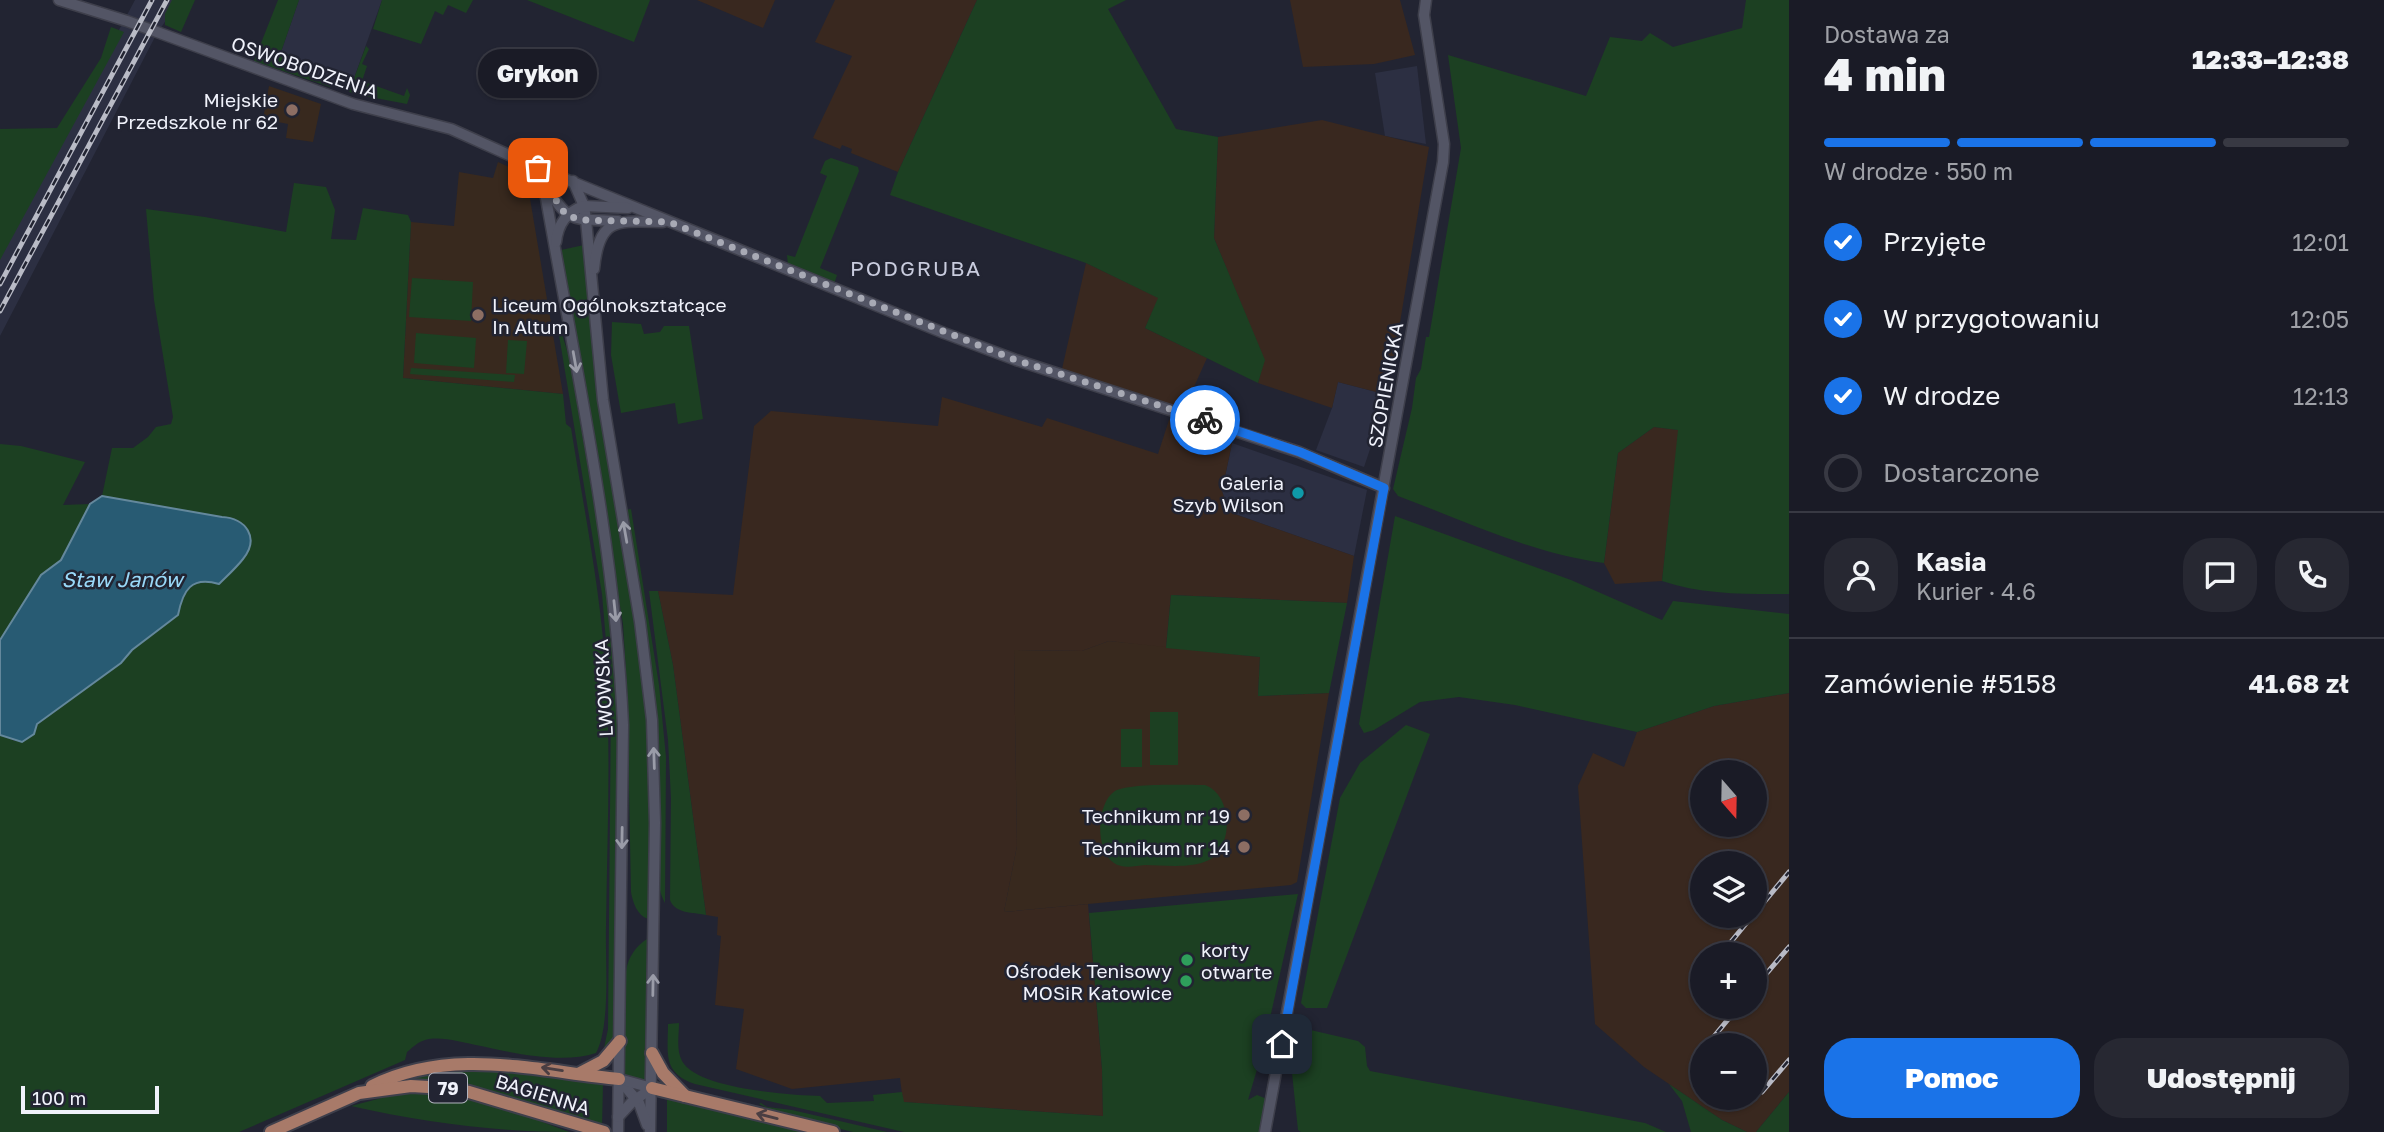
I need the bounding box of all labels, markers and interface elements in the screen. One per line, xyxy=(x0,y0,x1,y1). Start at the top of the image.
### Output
text: Dostawa za xyxy=(1824,20,1950,48)
street label: OSWOBODZENIA xyxy=(228,31,382,103)
text: 12:33–12:38 xyxy=(2192,44,2349,75)
text: 4 min xyxy=(1824,46,1946,101)
callout: Grykon xyxy=(478,49,598,98)
text: Grykon xyxy=(497,59,578,87)
place label: Miejskie Przedszkole nr 62 xyxy=(116,88,278,133)
marker: Miejskie Przedszkole nr 62 xyxy=(284,102,300,118)
pin xyxy=(508,138,568,198)
icon: bag xyxy=(519,149,557,187)
text: W drodze · 550 m xyxy=(1824,157,2013,185)
icon: check xyxy=(1824,223,1862,261)
text: Przyjęte xyxy=(1883,226,1986,257)
text: 12:01 xyxy=(2292,228,2349,256)
district label: PODGRUBA xyxy=(850,255,982,281)
place label: Liceum Ogólnokształcące In Altum xyxy=(492,293,727,338)
icon: check xyxy=(1824,300,1862,338)
text: W przygotowaniu xyxy=(1883,303,2100,334)
text: 12:05 xyxy=(2290,305,2349,333)
marker: Liceum Ogólnokształcące In Altum xyxy=(470,307,486,323)
street label: SZOPIENICKA xyxy=(1363,320,1407,449)
one-way arrow xyxy=(569,350,582,373)
icon: check xyxy=(1824,377,1862,415)
text: W drodze xyxy=(1883,380,2000,411)
text: 12:13 xyxy=(2293,382,2349,410)
courier xyxy=(1170,385,1240,455)
icon: bike xyxy=(1186,401,1224,439)
text: Dostarczone xyxy=(1883,457,2040,488)
place label: Galeria Szyb Wilson xyxy=(1173,471,1284,516)
marker: Galeria Szyb Wilson xyxy=(1290,485,1306,501)
one-way arrow xyxy=(618,521,631,544)
button: person xyxy=(1824,538,1898,612)
button: chat xyxy=(2183,538,2257,612)
button: phone xyxy=(2275,538,2349,612)
text: Kasia xyxy=(1916,546,1986,577)
water label: Staw Janów xyxy=(61,566,186,592)
text: Kurier · 4.6 xyxy=(1916,577,2036,605)
one-way arrow xyxy=(609,599,622,621)
street label: LWOWSKA xyxy=(589,638,617,738)
text: Zamówienie #5158 xyxy=(1824,668,2057,699)
text: 41.68 zł xyxy=(2248,668,2349,699)
one-way arrow xyxy=(647,747,661,770)
north arrow xyxy=(1690,760,1768,836)
map controls xyxy=(1690,760,1767,1110)
place label: Technikum nr 19 xyxy=(1082,804,1230,827)
marker: Technikum nr 19 xyxy=(1236,807,1252,823)
one-way arrow xyxy=(615,826,629,849)
place label: Technikum nr 14 xyxy=(1082,836,1230,859)
marker: Technikum nr 14 xyxy=(1236,839,1252,855)
button: layers xyxy=(1690,851,1767,928)
place label: korty otwarte xyxy=(1201,938,1272,983)
button: + xyxy=(1690,942,1767,1019)
marker: korty otwarte xyxy=(1179,952,1195,968)
place label: Ośrodek Tenisowy MOSiR Katowice xyxy=(1006,959,1172,1004)
marker: Ośrodek Tenisowy MOSiR Katowice xyxy=(1178,973,1194,989)
one-way arrow xyxy=(646,974,659,997)
pin xyxy=(1252,1014,1312,1074)
icon: home xyxy=(1263,1025,1301,1063)
button: − xyxy=(1690,1033,1767,1110)
button: Pomoc xyxy=(1824,1038,2080,1118)
button: Udostępnij xyxy=(2094,1038,2349,1118)
one-way arrow xyxy=(541,1063,563,1076)
street label: BAGIENNA xyxy=(493,1069,593,1119)
road number: 79 xyxy=(429,1073,467,1102)
scale bar xyxy=(21,1083,159,1115)
text: 100 m xyxy=(32,1086,86,1109)
one-way arrow xyxy=(756,1109,779,1122)

